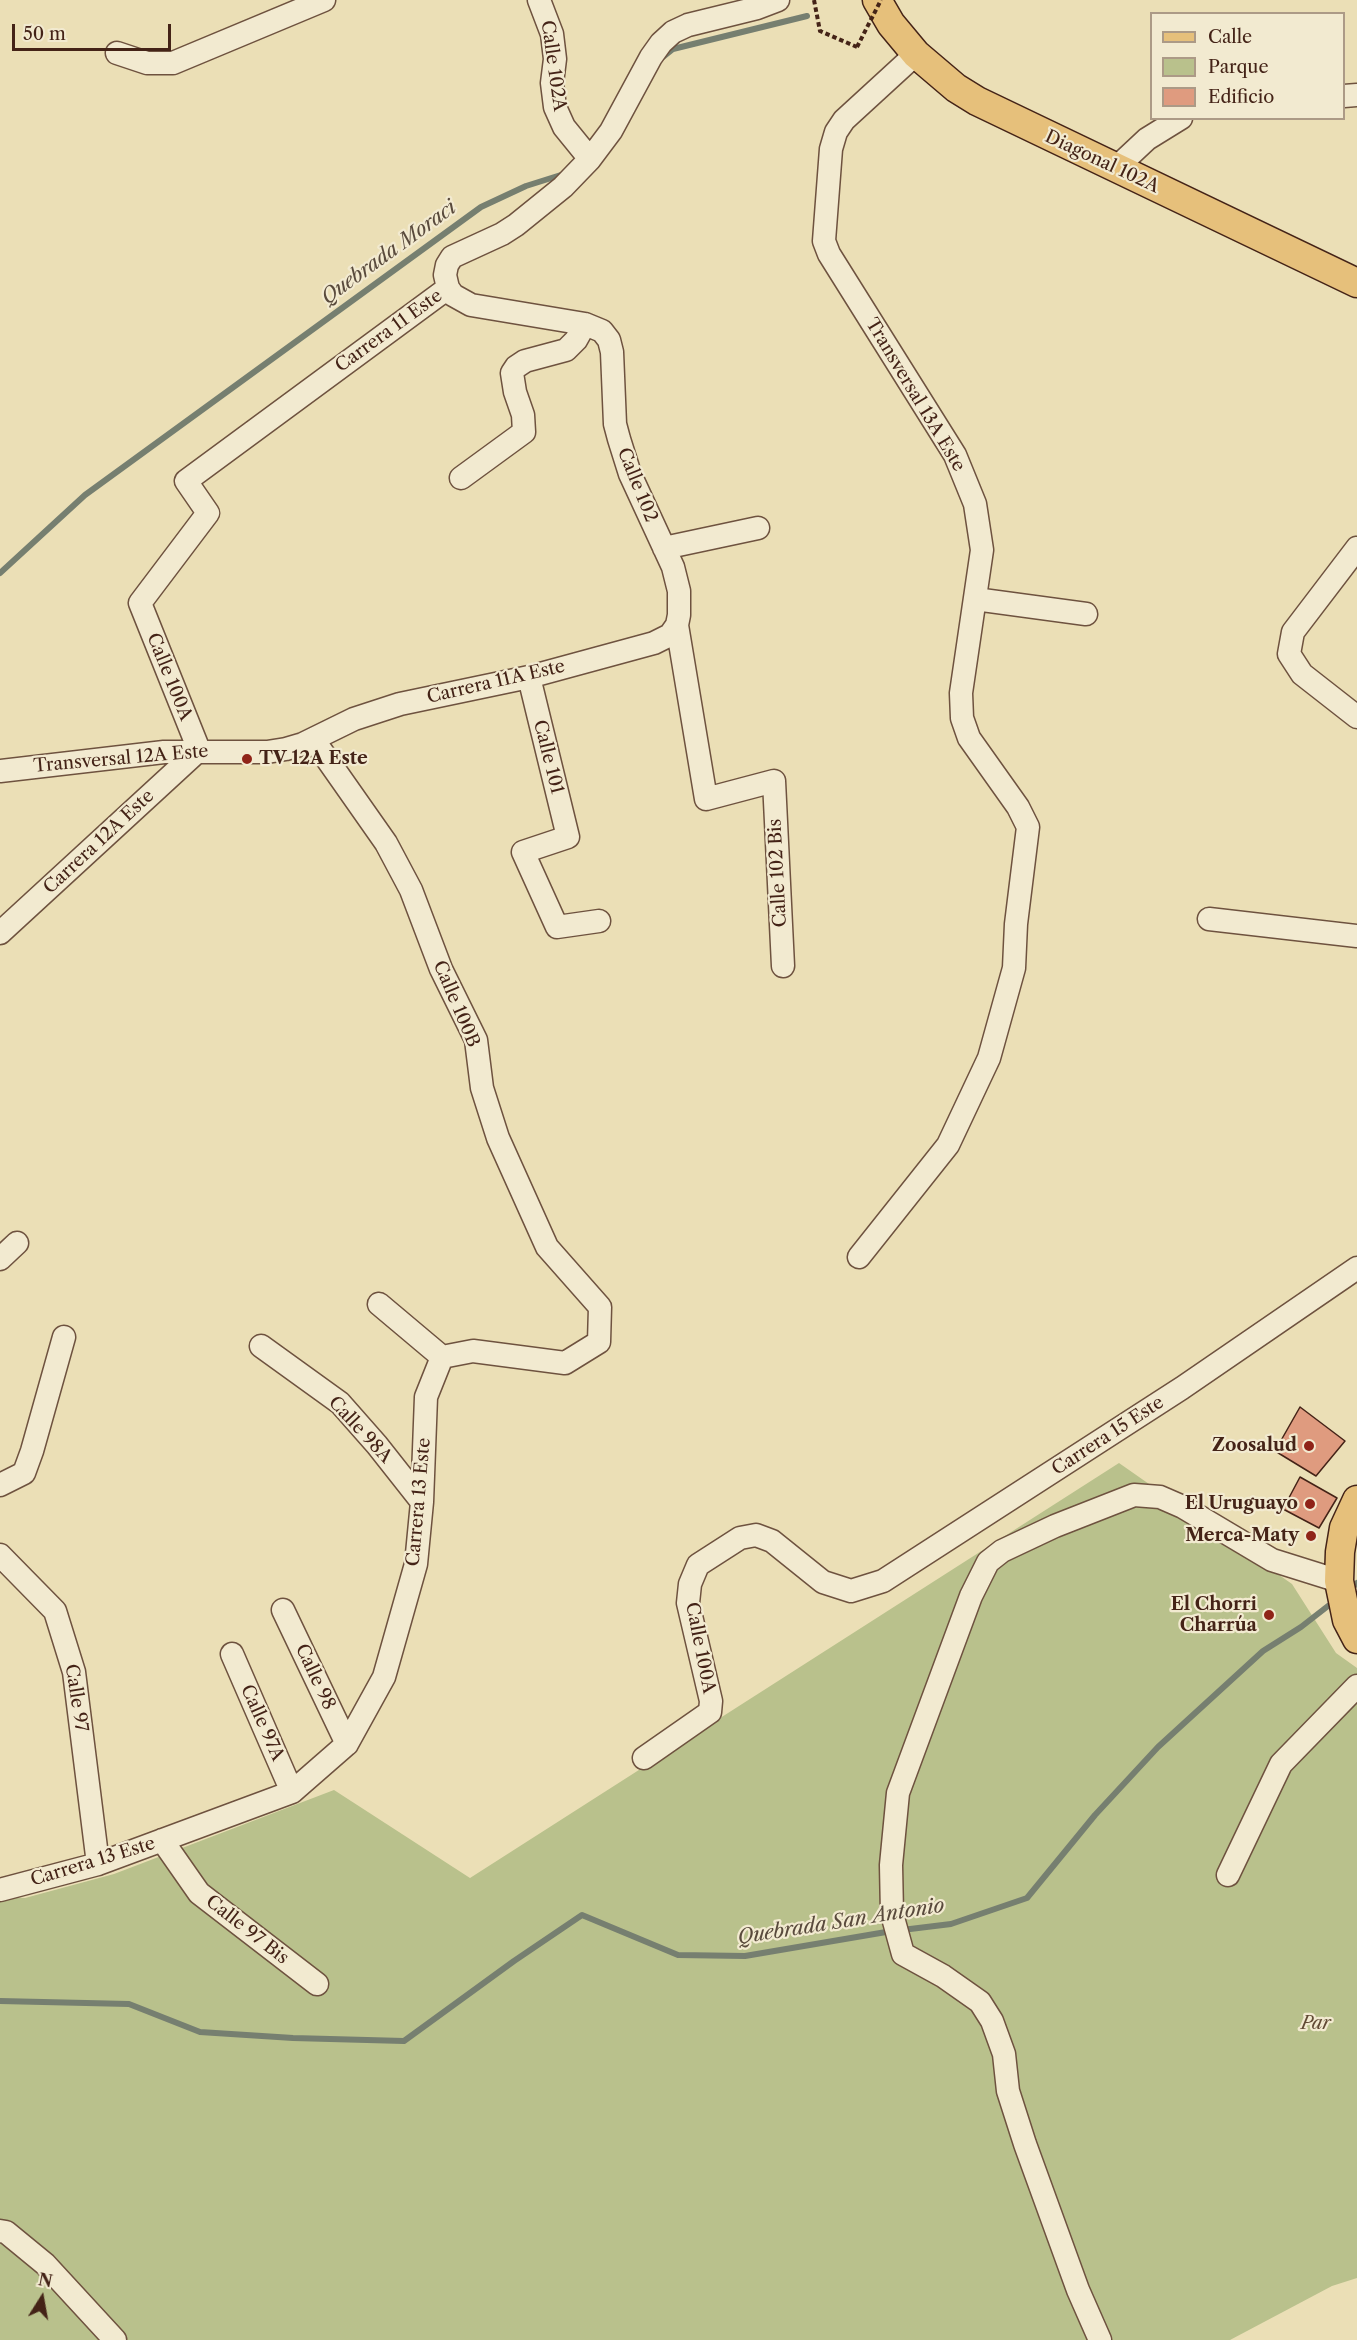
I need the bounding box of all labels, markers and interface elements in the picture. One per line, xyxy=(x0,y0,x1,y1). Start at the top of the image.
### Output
scale bar xyxy=(15,12,174,50)
legend xyxy=(1150,12,1345,120)
street label: Calle 102A xyxy=(536,19,570,113)
text: 50 m xyxy=(23,23,66,45)
text: Calle xyxy=(1208,26,1252,48)
text: Parque xyxy=(1208,56,1269,78)
text: Edificio xyxy=(1208,86,1274,108)
street label: Diagonal 102A xyxy=(1041,126,1163,198)
water label: Quebrada Moraci xyxy=(317,196,461,310)
street label: Carrera 11 Este xyxy=(331,285,447,377)
street label: Transversal 13A Este xyxy=(861,314,969,476)
street label: Calle 102 xyxy=(612,445,662,525)
street label: Calle 100A xyxy=(142,630,196,724)
street label: Carrera 11A Este xyxy=(425,656,567,708)
street label: Calle 101 xyxy=(528,718,568,796)
street label: Transversal 12A Este xyxy=(33,741,209,777)
place label: TV 12A Este xyxy=(259,748,368,770)
marker: TV 12A Este xyxy=(240,752,254,766)
street label: Carrera 12A Este xyxy=(39,785,159,899)
street label: Calle 102 Bis xyxy=(764,818,792,928)
street label: Calle 100B xyxy=(428,957,484,1051)
street label: Calle 98A xyxy=(324,1392,396,1468)
street label: Carrera 15 Este xyxy=(1048,1392,1168,1480)
place label: Zoosalud xyxy=(1212,1435,1297,1457)
street label: Carrera 13 Este xyxy=(403,1437,435,1567)
marker: Zoosalud xyxy=(1302,1439,1316,1453)
place label: El Uruguayo xyxy=(1185,1493,1298,1515)
marker: El Uruguayo xyxy=(1303,1497,1317,1511)
place label: Merca-Maty xyxy=(1185,1525,1299,1547)
marker: Merca-Maty xyxy=(1304,1529,1318,1543)
place label: El Chorri Charrúa xyxy=(1171,1594,1257,1636)
street label: Calle 100A xyxy=(681,1601,719,1695)
marker: El Chorri Charrúa xyxy=(1262,1608,1276,1622)
street label: Calle 98 xyxy=(290,1641,340,1713)
street label: Calle 97 xyxy=(60,1663,92,1733)
street label: Calle 97A xyxy=(236,1682,288,1764)
street label: Carrera 13 Este xyxy=(28,1833,158,1891)
street label: Calle 97 Bis xyxy=(201,1891,293,1969)
water label: Quebrada San Antonio xyxy=(736,1894,946,1950)
park label: Par xyxy=(1301,2013,1331,2035)
north arrow xyxy=(12,2268,72,2328)
text: N xyxy=(37,2269,54,2291)

